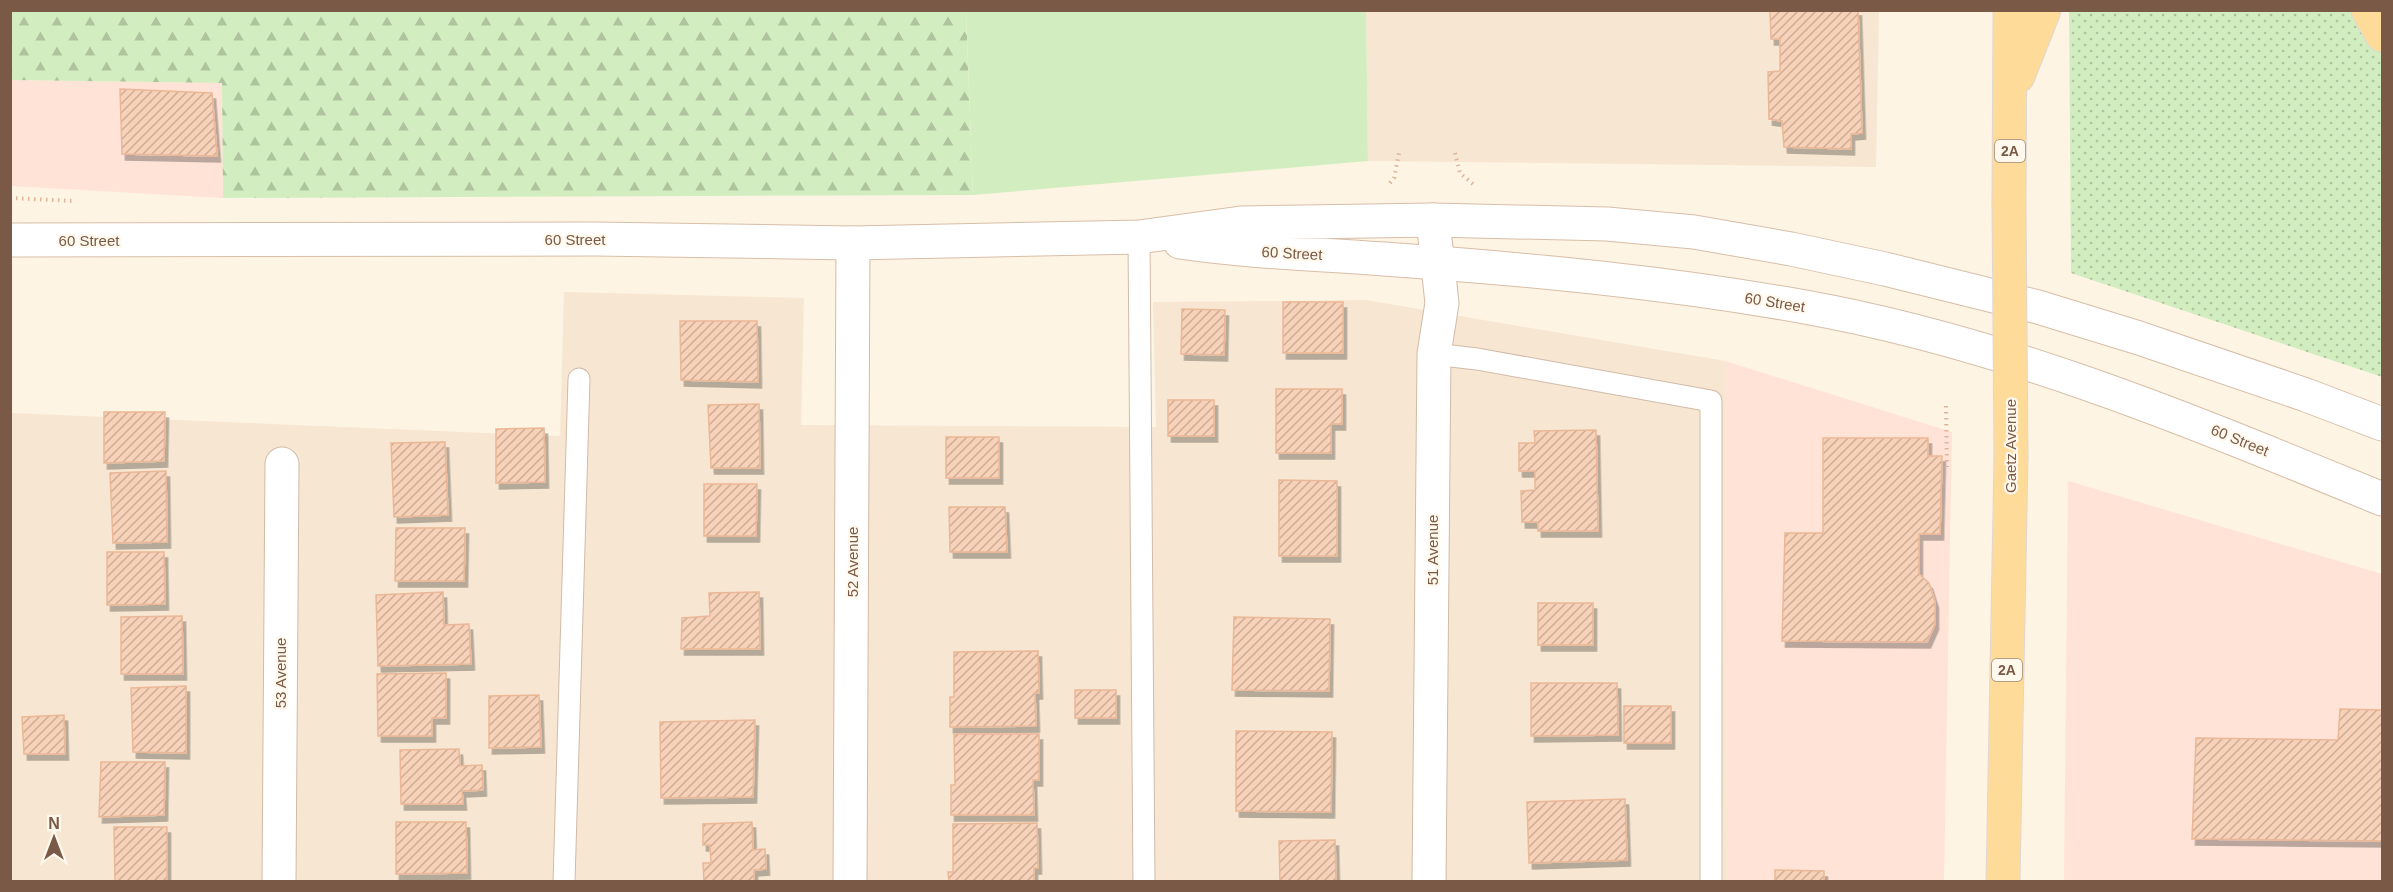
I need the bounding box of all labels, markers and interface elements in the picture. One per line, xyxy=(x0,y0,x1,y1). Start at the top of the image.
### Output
road number: 2A xyxy=(1995,140,2025,162)
street label: 60 Street xyxy=(545,231,606,248)
street label: 60 Street xyxy=(59,232,120,249)
street label: 60 Street xyxy=(1261,243,1324,263)
street label: 60 Street xyxy=(1744,289,1807,315)
street label: Gaetz Avenue xyxy=(2002,399,2019,493)
street label: 60 Street xyxy=(2209,421,2272,460)
street label: 51 Avenue xyxy=(1424,515,1441,585)
street label: 52 Avenue xyxy=(844,527,861,597)
street label: 53 Avenue xyxy=(272,638,289,708)
road number: 2A xyxy=(1992,659,2022,681)
north arrow xyxy=(24,808,84,868)
text: N xyxy=(48,815,60,832)

